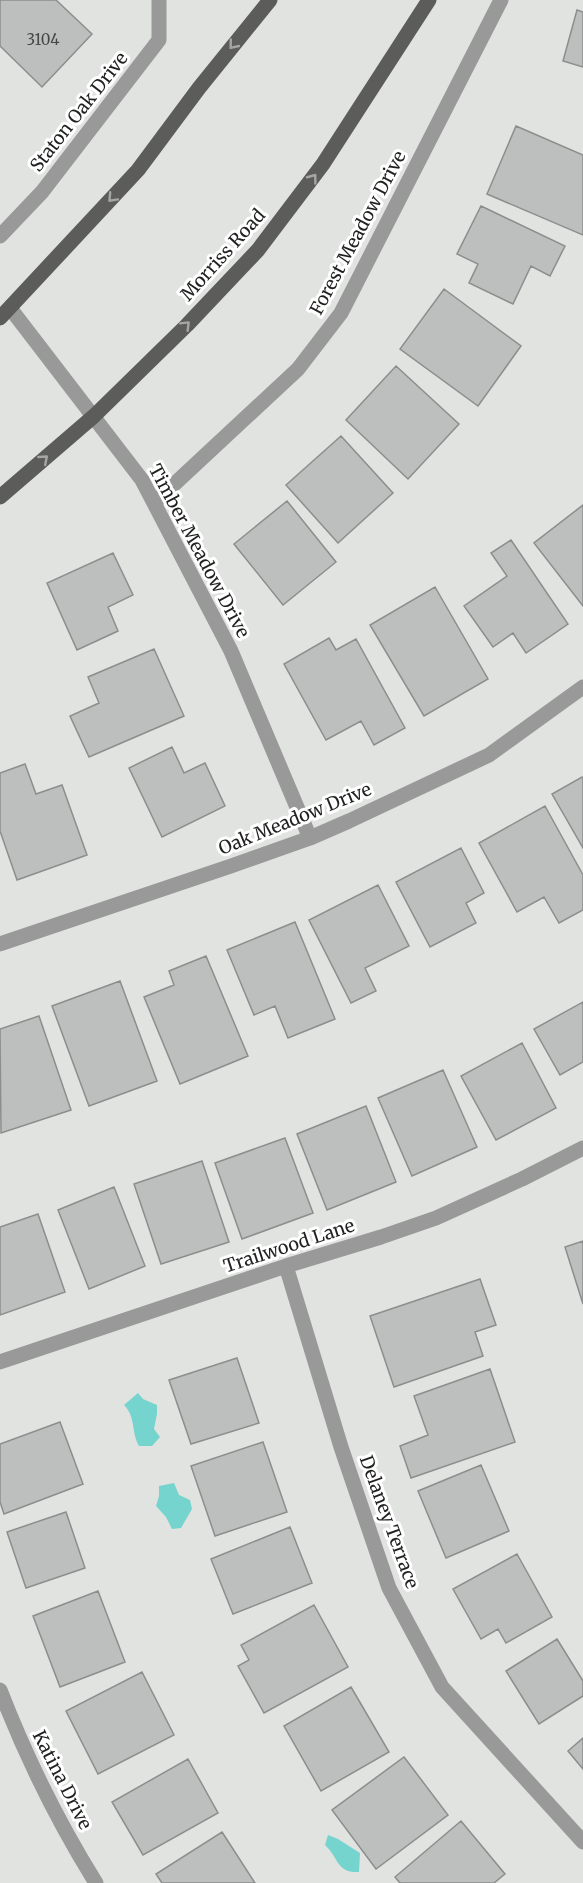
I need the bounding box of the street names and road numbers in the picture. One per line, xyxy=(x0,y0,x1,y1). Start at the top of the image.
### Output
street label: Staton Oak Drive xyxy=(25,47,133,176)
street label: Forest Meadow Drive xyxy=(305,147,411,319)
street label: Morriss Road xyxy=(175,204,270,305)
street label: Timber Meadow Drive xyxy=(144,460,255,642)
street label: Oak Meadow Drive xyxy=(215,777,375,860)
street label: Trailwood Lane xyxy=(221,1214,357,1277)
street label: Delaney Terrace xyxy=(355,1452,424,1592)
street label: Katina Drive xyxy=(28,1726,97,1833)

